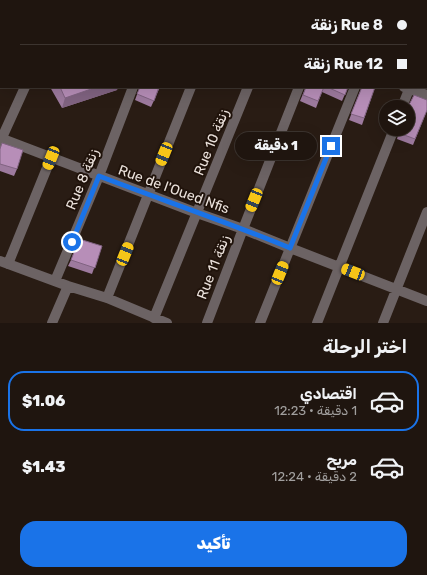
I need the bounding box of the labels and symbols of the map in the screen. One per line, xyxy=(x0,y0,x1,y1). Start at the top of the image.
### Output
street label: Rue 10 زنقة xyxy=(190,106,233,178)
callout: 1 دقيقة xyxy=(235,132,317,160)
route end xyxy=(322,137,340,155)
car xyxy=(154,141,174,167)
car xyxy=(41,145,61,171)
street label: Rue 8 زنقة xyxy=(63,146,102,212)
street label: Rue de l'Oued Nfis xyxy=(116,161,232,217)
car xyxy=(244,187,264,213)
route start xyxy=(63,233,81,251)
street label: Rue 11 زنقة xyxy=(193,233,234,302)
car xyxy=(115,241,135,267)
car xyxy=(270,260,290,286)
car xyxy=(340,262,366,282)

